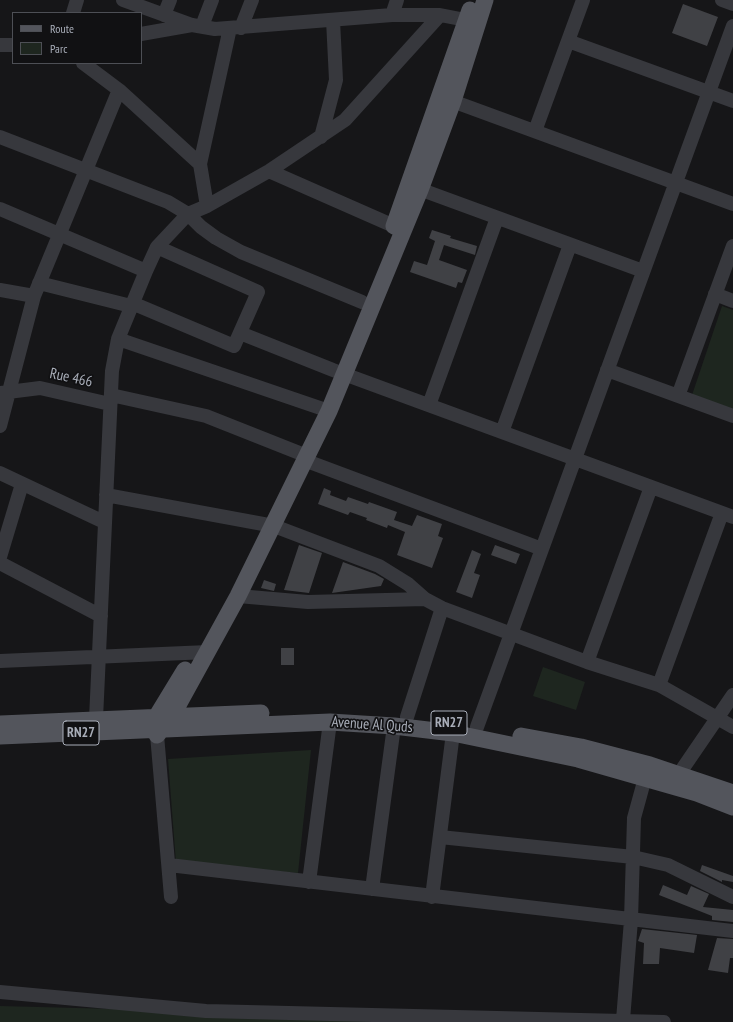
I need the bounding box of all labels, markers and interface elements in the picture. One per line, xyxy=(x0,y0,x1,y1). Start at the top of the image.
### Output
legend xyxy=(12,12,142,64)
text: Route xyxy=(50,21,74,36)
text: Parc xyxy=(50,41,67,56)
street label: Rue 466 xyxy=(48,365,94,391)
road number: RN27 xyxy=(431,711,467,735)
street label: Avenue Al Quds xyxy=(331,713,413,737)
road number: RN27 xyxy=(63,721,99,745)

